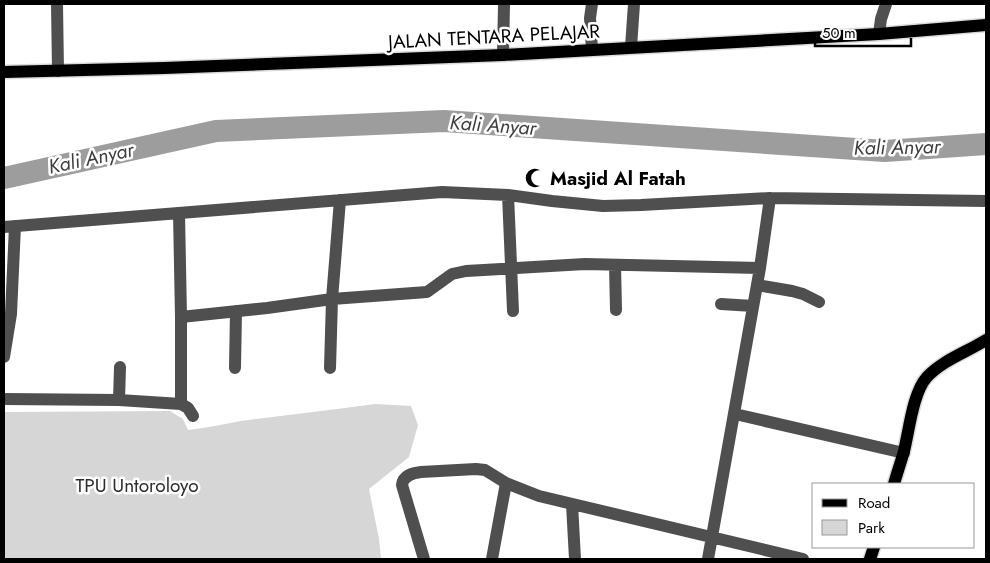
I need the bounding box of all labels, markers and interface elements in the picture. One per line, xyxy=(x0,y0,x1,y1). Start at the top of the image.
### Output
scale bar xyxy=(815,15,911,47)
street label: JALAN TENTARA PELAJAR xyxy=(385,17,601,56)
text: 50 m xyxy=(822,22,856,44)
water label: Kali Anyar xyxy=(449,108,539,143)
water label: Kali Anyar xyxy=(853,132,942,163)
water label: Kali Anyar xyxy=(46,135,138,182)
place label: Masjid Al Fatah xyxy=(550,165,686,192)
mosque icon: Masjid Al Fatah xyxy=(524,167,546,189)
park label: TPU Untoroloyo xyxy=(75,472,199,499)
legend xyxy=(812,483,975,548)
text: Road xyxy=(858,492,890,514)
text: Park xyxy=(858,517,885,539)

